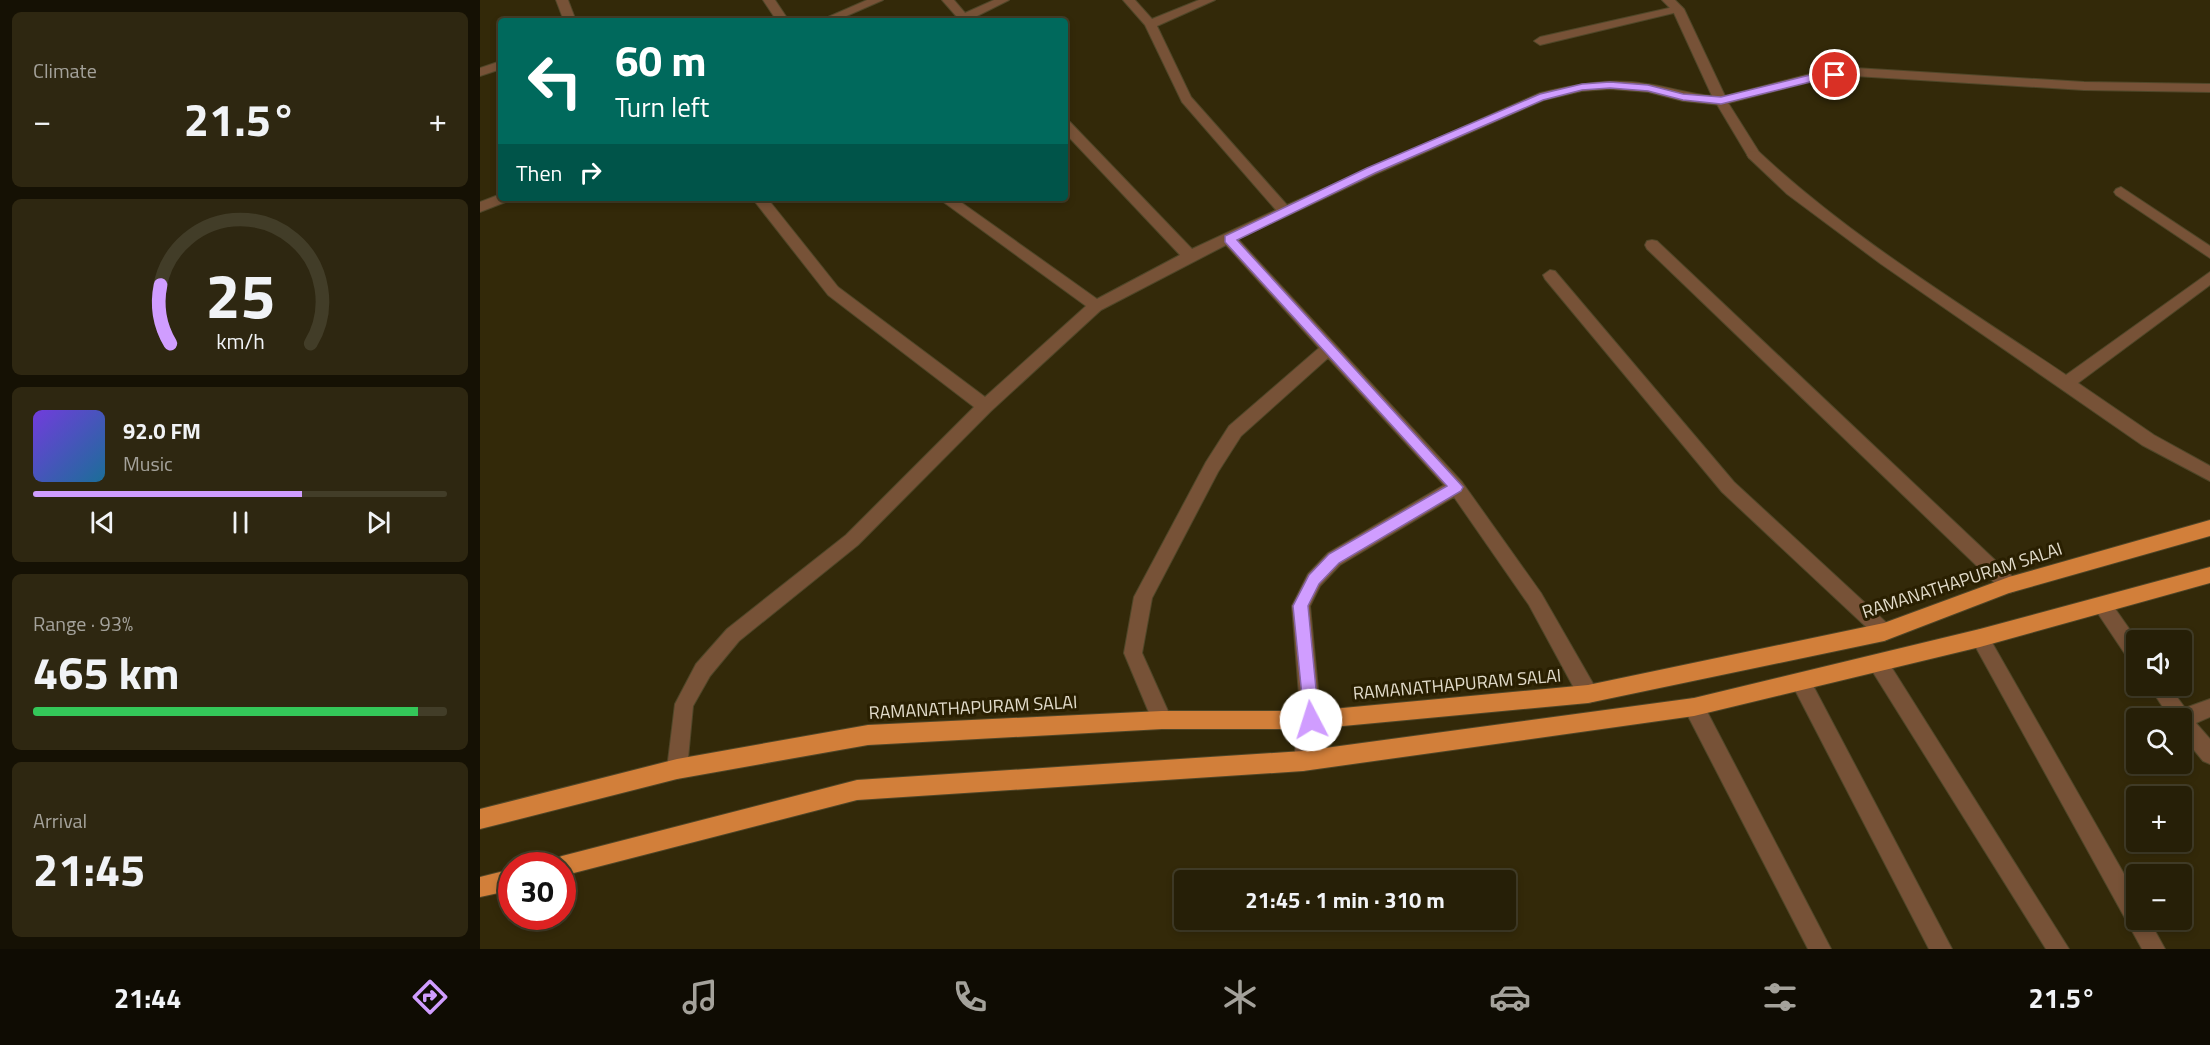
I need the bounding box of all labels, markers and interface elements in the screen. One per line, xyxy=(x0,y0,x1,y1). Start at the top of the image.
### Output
text: 60 m xyxy=(615,28,707,92)
icon: left xyxy=(516,42,594,120)
pin xyxy=(1809,49,1860,100)
text: Climate xyxy=(33,55,97,86)
icon: arrive xyxy=(1818,58,1851,91)
text: 21.5° xyxy=(184,85,296,153)
text: Turn left xyxy=(615,86,709,127)
text: − xyxy=(33,95,51,145)
text: + xyxy=(429,95,447,145)
text: Then xyxy=(516,156,562,190)
icon: right xyxy=(574,156,607,189)
text: 25 xyxy=(205,247,275,342)
text: km/h xyxy=(216,326,264,358)
text: 92.0 FM xyxy=(123,414,201,448)
text: Music xyxy=(123,448,173,479)
icon: previous xyxy=(86,506,119,539)
icon: pause xyxy=(224,506,257,539)
icon: next xyxy=(362,506,395,539)
street label: RAMANATHAPURAM SALAI xyxy=(1858,535,2066,625)
text: Range · 93% xyxy=(33,608,133,639)
map controls xyxy=(2126,630,2192,930)
button: sound xyxy=(2126,630,2192,696)
text: 465 km xyxy=(33,638,179,706)
street label: RAMANATHAPURAM SALAI xyxy=(1352,661,1562,707)
street label: RAMANATHAPURAM SALAI xyxy=(868,688,1078,726)
position arrow xyxy=(1279,688,1343,752)
button: search xyxy=(2126,708,2192,774)
button: + xyxy=(2126,786,2192,852)
text: Arrival xyxy=(33,805,87,836)
text: 21:45 xyxy=(33,835,145,903)
speed limit sign: 30 xyxy=(498,852,576,930)
button: − xyxy=(2126,864,2192,930)
text: 21:45 · 1 min · 310 m xyxy=(1245,883,1445,917)
icon: directions xyxy=(409,976,451,1018)
icon: music xyxy=(679,976,721,1018)
icon: phone xyxy=(949,976,991,1018)
icon: climate xyxy=(1219,976,1261,1018)
icon: car xyxy=(1489,976,1531,1018)
icon: filters xyxy=(1759,976,1801,1018)
text: 21:44 xyxy=(114,977,181,1018)
text: 21.5° xyxy=(2029,977,2096,1018)

